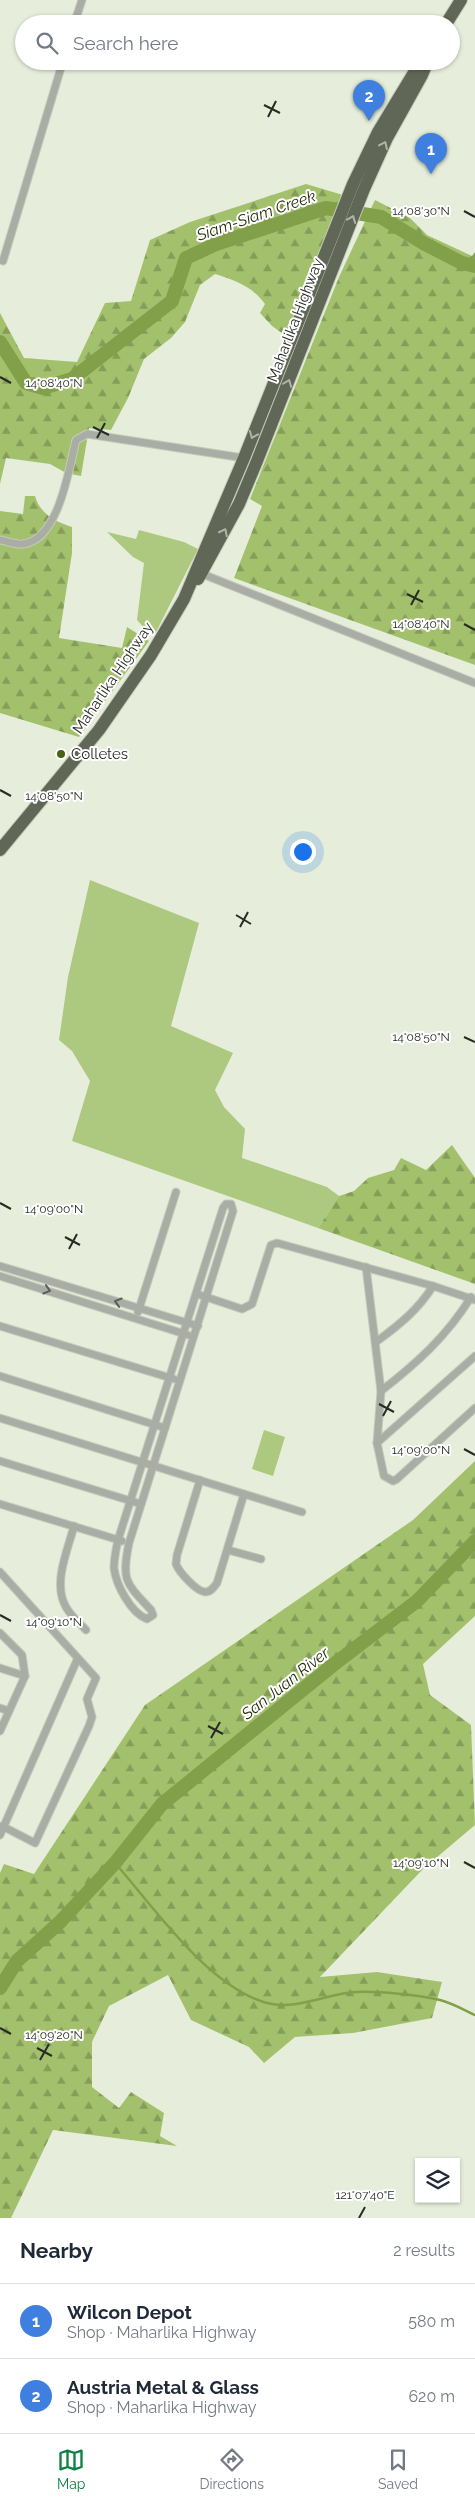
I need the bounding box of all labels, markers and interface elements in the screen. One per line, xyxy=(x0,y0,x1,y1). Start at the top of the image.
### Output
search box xyxy=(15,15,460,70)
icon: search xyxy=(33,29,61,57)
text: Search here xyxy=(73,32,179,54)
pin: 2 xyxy=(353,80,385,121)
pin: 1 xyxy=(415,133,447,174)
one-way arrow xyxy=(378,141,388,150)
water label: Siam-Siam Creek xyxy=(193,186,319,245)
text: 14°08'30"N xyxy=(392,204,450,218)
one-way arrow xyxy=(346,215,356,224)
street label: Maharlika Highway xyxy=(263,256,327,384)
text: 14°08'40"N xyxy=(25,376,83,390)
one-way arrow xyxy=(281,379,292,388)
one-way arrow xyxy=(249,430,260,439)
one-way arrow xyxy=(218,528,228,537)
text: 14°08'40"N xyxy=(392,617,450,631)
street label: Maharlika Highway xyxy=(69,619,157,737)
place label: Colletes xyxy=(71,745,128,763)
marker: Colletes xyxy=(55,748,67,760)
text: 14°08'50"N xyxy=(25,789,83,803)
your location xyxy=(290,839,316,865)
text: 14°08'50"N xyxy=(392,1030,450,1044)
text: 14°09'00"N xyxy=(25,1202,83,1216)
one-way arrow xyxy=(42,1285,50,1295)
one-way arrow xyxy=(114,1297,122,1307)
text: 14°09'00"N xyxy=(392,1443,450,1457)
text: 14°09'10"N xyxy=(26,1615,82,1629)
water label: San Juan River xyxy=(237,1643,333,1724)
text: 14°09'10"N xyxy=(393,1856,449,1870)
text: 14°09'20"N xyxy=(25,2028,83,2042)
map controls xyxy=(415,2158,460,2203)
button: layers xyxy=(415,2158,460,2203)
text: 121°07'40"E xyxy=(335,2188,395,2202)
text: Nearby xyxy=(20,2238,93,2263)
text: 2 results xyxy=(393,2241,455,2260)
text: Wilcon Depot xyxy=(67,2301,192,2323)
text: 1 xyxy=(32,2312,40,2331)
text: 580 m xyxy=(408,2312,455,2331)
text: Shop · Maharlika Highway xyxy=(67,2323,256,2342)
text: Austria Metal & Glass xyxy=(67,2376,259,2398)
text: 2 xyxy=(31,2387,41,2406)
text: 620 m xyxy=(408,2387,455,2406)
text: Shop · Maharlika Highway xyxy=(67,2398,256,2417)
tab: Map xyxy=(57,2446,85,2492)
tab: Directions xyxy=(199,2446,264,2492)
tab: Saved xyxy=(378,2446,418,2492)

